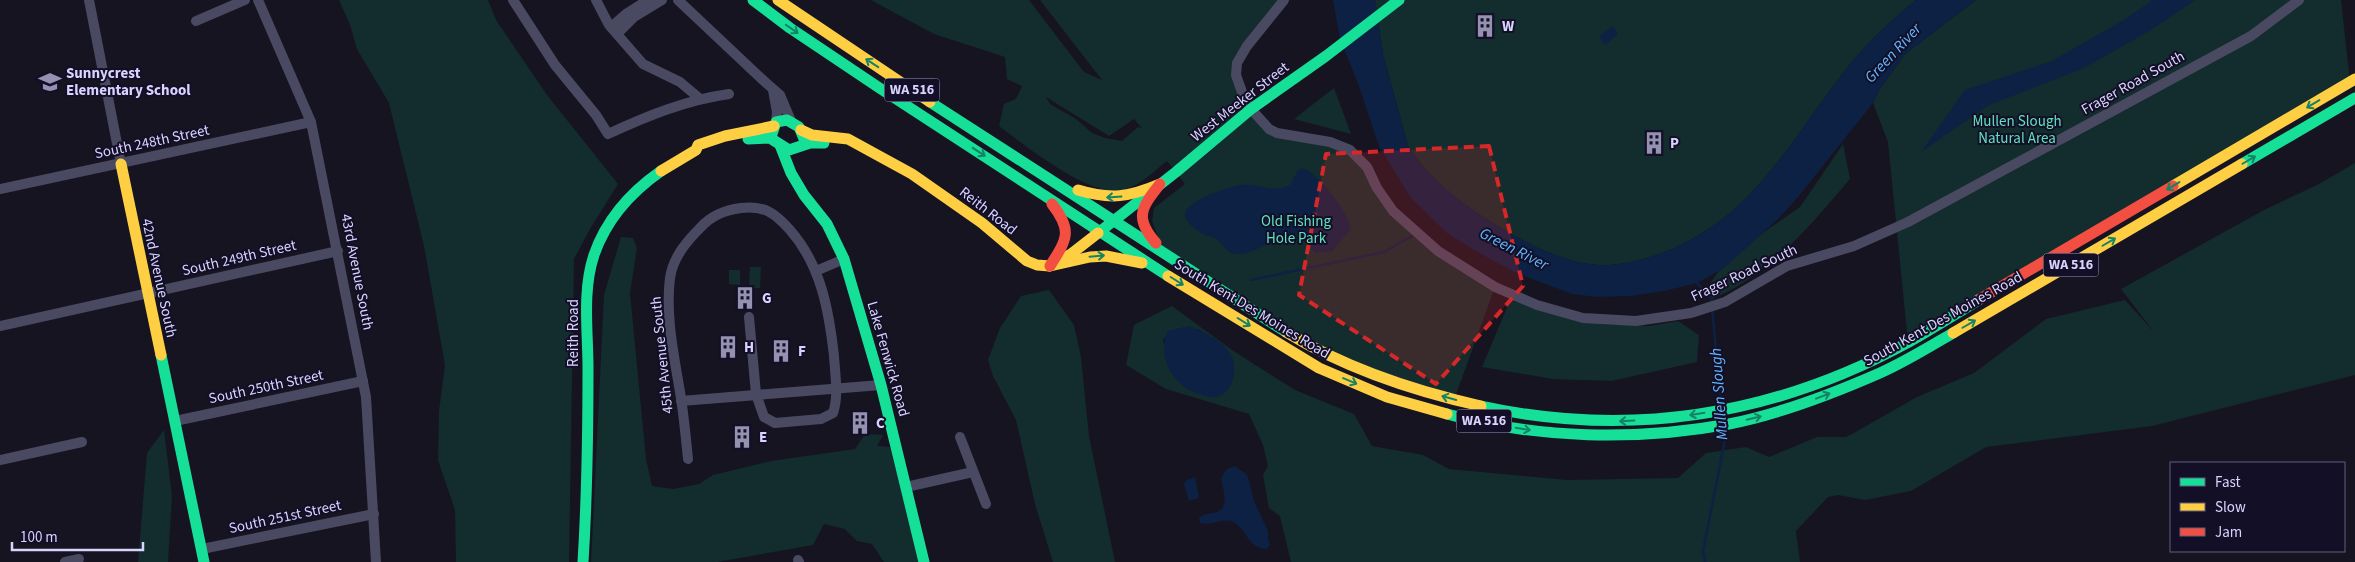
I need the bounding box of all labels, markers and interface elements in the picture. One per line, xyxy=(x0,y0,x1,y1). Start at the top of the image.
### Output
building icon: W xyxy=(1472,13,1498,39)
place label: W xyxy=(1502,16,1514,37)
water label: Green River xyxy=(1860,17,1928,88)
one-way arrow xyxy=(785,24,799,34)
street label: Frager Road South xyxy=(2078,46,2188,120)
street label: West Meeker Street xyxy=(1186,57,1294,147)
one-way arrow xyxy=(865,58,879,68)
place label: Sunnycrest Elementary School xyxy=(66,63,191,101)
school or university icon: Sunnycrest Elementary School xyxy=(37,69,63,95)
road number: WA 516 xyxy=(884,78,940,102)
one-way arrow xyxy=(2306,99,2321,109)
park label: Mullen Slough Natural Area xyxy=(1972,111,2062,149)
street label: South 248th Street xyxy=(93,120,211,164)
building icon: P xyxy=(1641,130,1667,156)
place label: P xyxy=(1670,133,1679,154)
one-way arrow xyxy=(971,148,985,158)
one-way arrow xyxy=(2242,155,2256,165)
street label: Reith Road xyxy=(955,182,1021,240)
one-way arrow xyxy=(2167,182,2181,192)
one-way arrow xyxy=(1106,193,1122,202)
park label: Old Fishing Hole Park xyxy=(1261,211,1331,249)
street label: 43rd Avenue South xyxy=(335,212,379,332)
street label: 42nd Avenue South xyxy=(136,217,182,339)
water label: Green River xyxy=(1476,222,1554,276)
street label: South 249th Street xyxy=(180,235,298,281)
one-way arrow xyxy=(2101,237,2116,247)
street label: Frager Road South xyxy=(1687,239,1801,307)
one-way arrow xyxy=(1089,252,1105,261)
street label: South Kent Des Moines Road xyxy=(1170,254,1334,364)
road number: WA 516 xyxy=(2044,254,2098,276)
street label: South Kent Des Moines Road xyxy=(1860,267,2026,371)
one-way arrow xyxy=(1169,276,1183,286)
building icon: G xyxy=(732,285,758,311)
place label: G xyxy=(762,288,772,309)
street label: 45th Avenue South xyxy=(645,295,679,415)
street label: Reith Road xyxy=(563,299,584,367)
street label: Lake Fenwick Road xyxy=(861,299,915,419)
one-way arrow xyxy=(1237,318,1251,328)
one-way arrow xyxy=(1961,319,1975,329)
building icon: H xyxy=(715,334,741,360)
place label: H xyxy=(744,337,754,358)
building icon: F xyxy=(768,338,794,364)
place label: F xyxy=(798,341,806,362)
water label: Mullen Slough xyxy=(1705,347,1733,441)
street label: South 250th Street xyxy=(207,365,325,409)
one-way arrow xyxy=(1342,377,1357,387)
one-way arrow xyxy=(1816,391,1831,400)
one-way arrow xyxy=(1441,393,1457,403)
building icon: C xyxy=(847,410,873,436)
road number: WA 516 xyxy=(1456,410,1512,432)
one-way arrow xyxy=(1689,410,1705,420)
place label: C xyxy=(876,413,885,434)
one-way arrow xyxy=(1745,413,1761,422)
one-way arrow xyxy=(1619,416,1635,425)
building icon: E xyxy=(729,424,755,450)
one-way arrow xyxy=(1515,424,1531,434)
place label: E xyxy=(759,427,767,448)
legend xyxy=(2170,462,2345,552)
text: Fast xyxy=(2215,472,2241,493)
street label: South 251st Street xyxy=(227,495,343,539)
text: Slow xyxy=(2215,497,2246,518)
scale bar xyxy=(12,520,144,552)
text: Jam xyxy=(2215,522,2242,543)
text: 100 m xyxy=(20,527,58,548)

